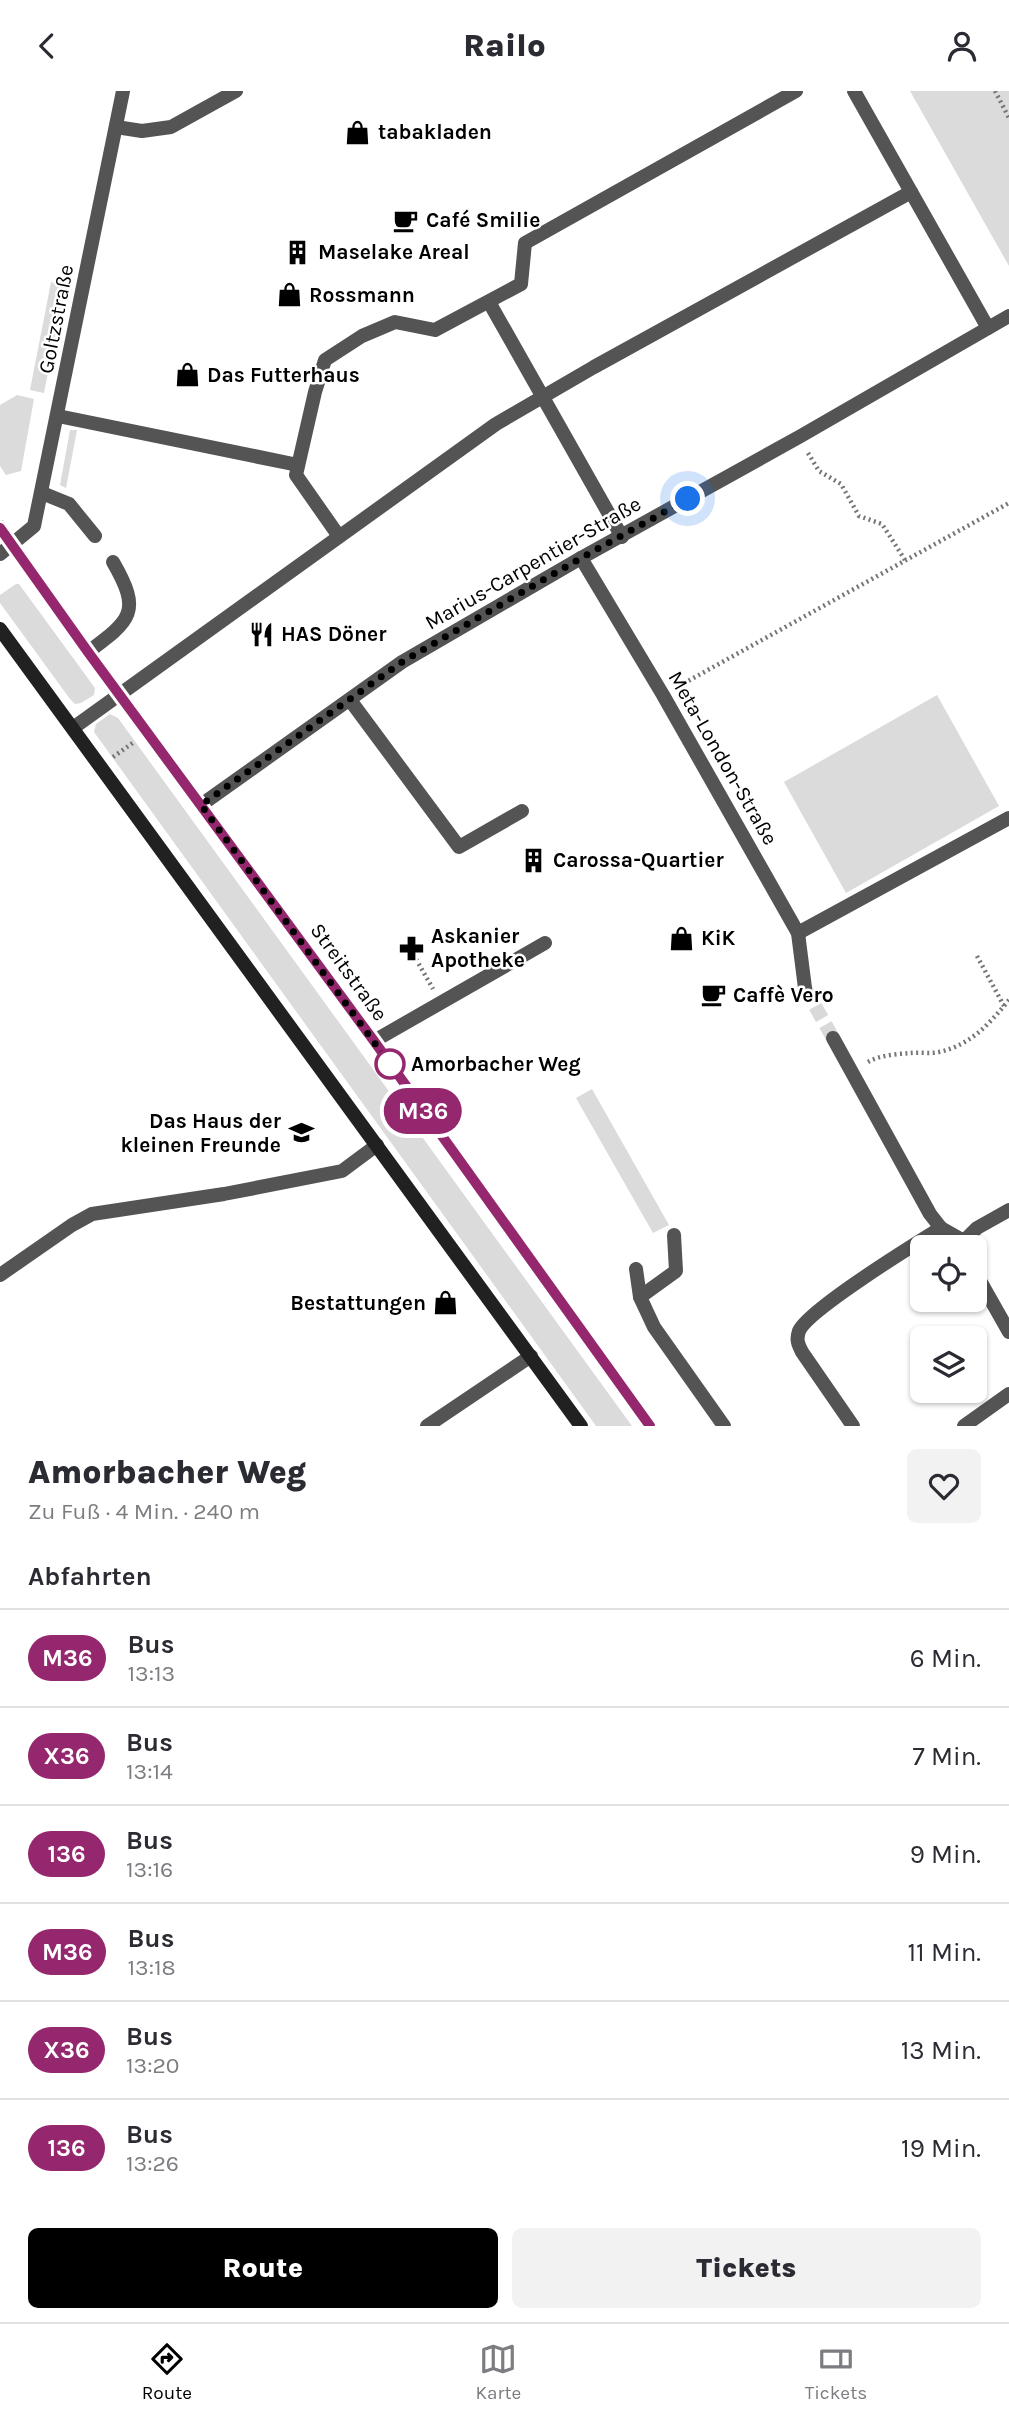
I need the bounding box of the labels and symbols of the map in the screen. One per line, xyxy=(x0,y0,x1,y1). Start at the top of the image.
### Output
shop icon: tabakladen xyxy=(344,118,372,146)
place label: tabakladen xyxy=(378,120,492,144)
cafe icon: Café Smilie xyxy=(392,206,420,234)
place label: Café Smilie xyxy=(426,208,540,232)
building icon: Maselake Areal xyxy=(284,238,312,266)
place label: Maselake Areal xyxy=(318,240,470,264)
street label: Goltzstraße xyxy=(34,262,78,376)
shop icon: Rossmann xyxy=(275,281,303,309)
place label: Rossmann xyxy=(309,283,415,307)
shop icon: Das Futterhaus xyxy=(173,361,201,389)
place label: Das Futterhaus xyxy=(207,363,360,387)
your location xyxy=(670,481,705,516)
street label: Marius-Carpentier-Straße xyxy=(421,491,645,635)
restaurant icon: HAS Döner xyxy=(247,620,275,648)
place label: HAS Döner xyxy=(281,622,387,646)
street label: Meta-London-Straße xyxy=(663,667,783,849)
building icon: Carossa-Quartier xyxy=(519,846,547,874)
place label: Carossa-Quartier xyxy=(553,848,724,872)
street label: Streitstraße xyxy=(306,918,392,1026)
place label: Askanier Apotheke xyxy=(431,924,525,972)
shop icon: KiK xyxy=(667,924,695,952)
place label: KiK xyxy=(701,926,736,950)
pharmacy icon: Askanier Apotheke xyxy=(397,934,425,962)
cafe icon: Caffè Vero xyxy=(699,981,727,1009)
place label: Caffè Vero xyxy=(733,983,834,1007)
marker: Amorbacher Weg xyxy=(375,1049,405,1079)
place label: Amorbacher Weg xyxy=(411,1052,581,1076)
line badge: M36 xyxy=(383,1088,463,1134)
place label: Das Haus der kleinen Freunde xyxy=(120,1109,282,1157)
school or university icon: Das Haus der kleinen Freunde xyxy=(287,1119,315,1147)
shop icon: Bestattungen xyxy=(432,1289,460,1317)
place label: Bestattungen xyxy=(290,1291,426,1315)

